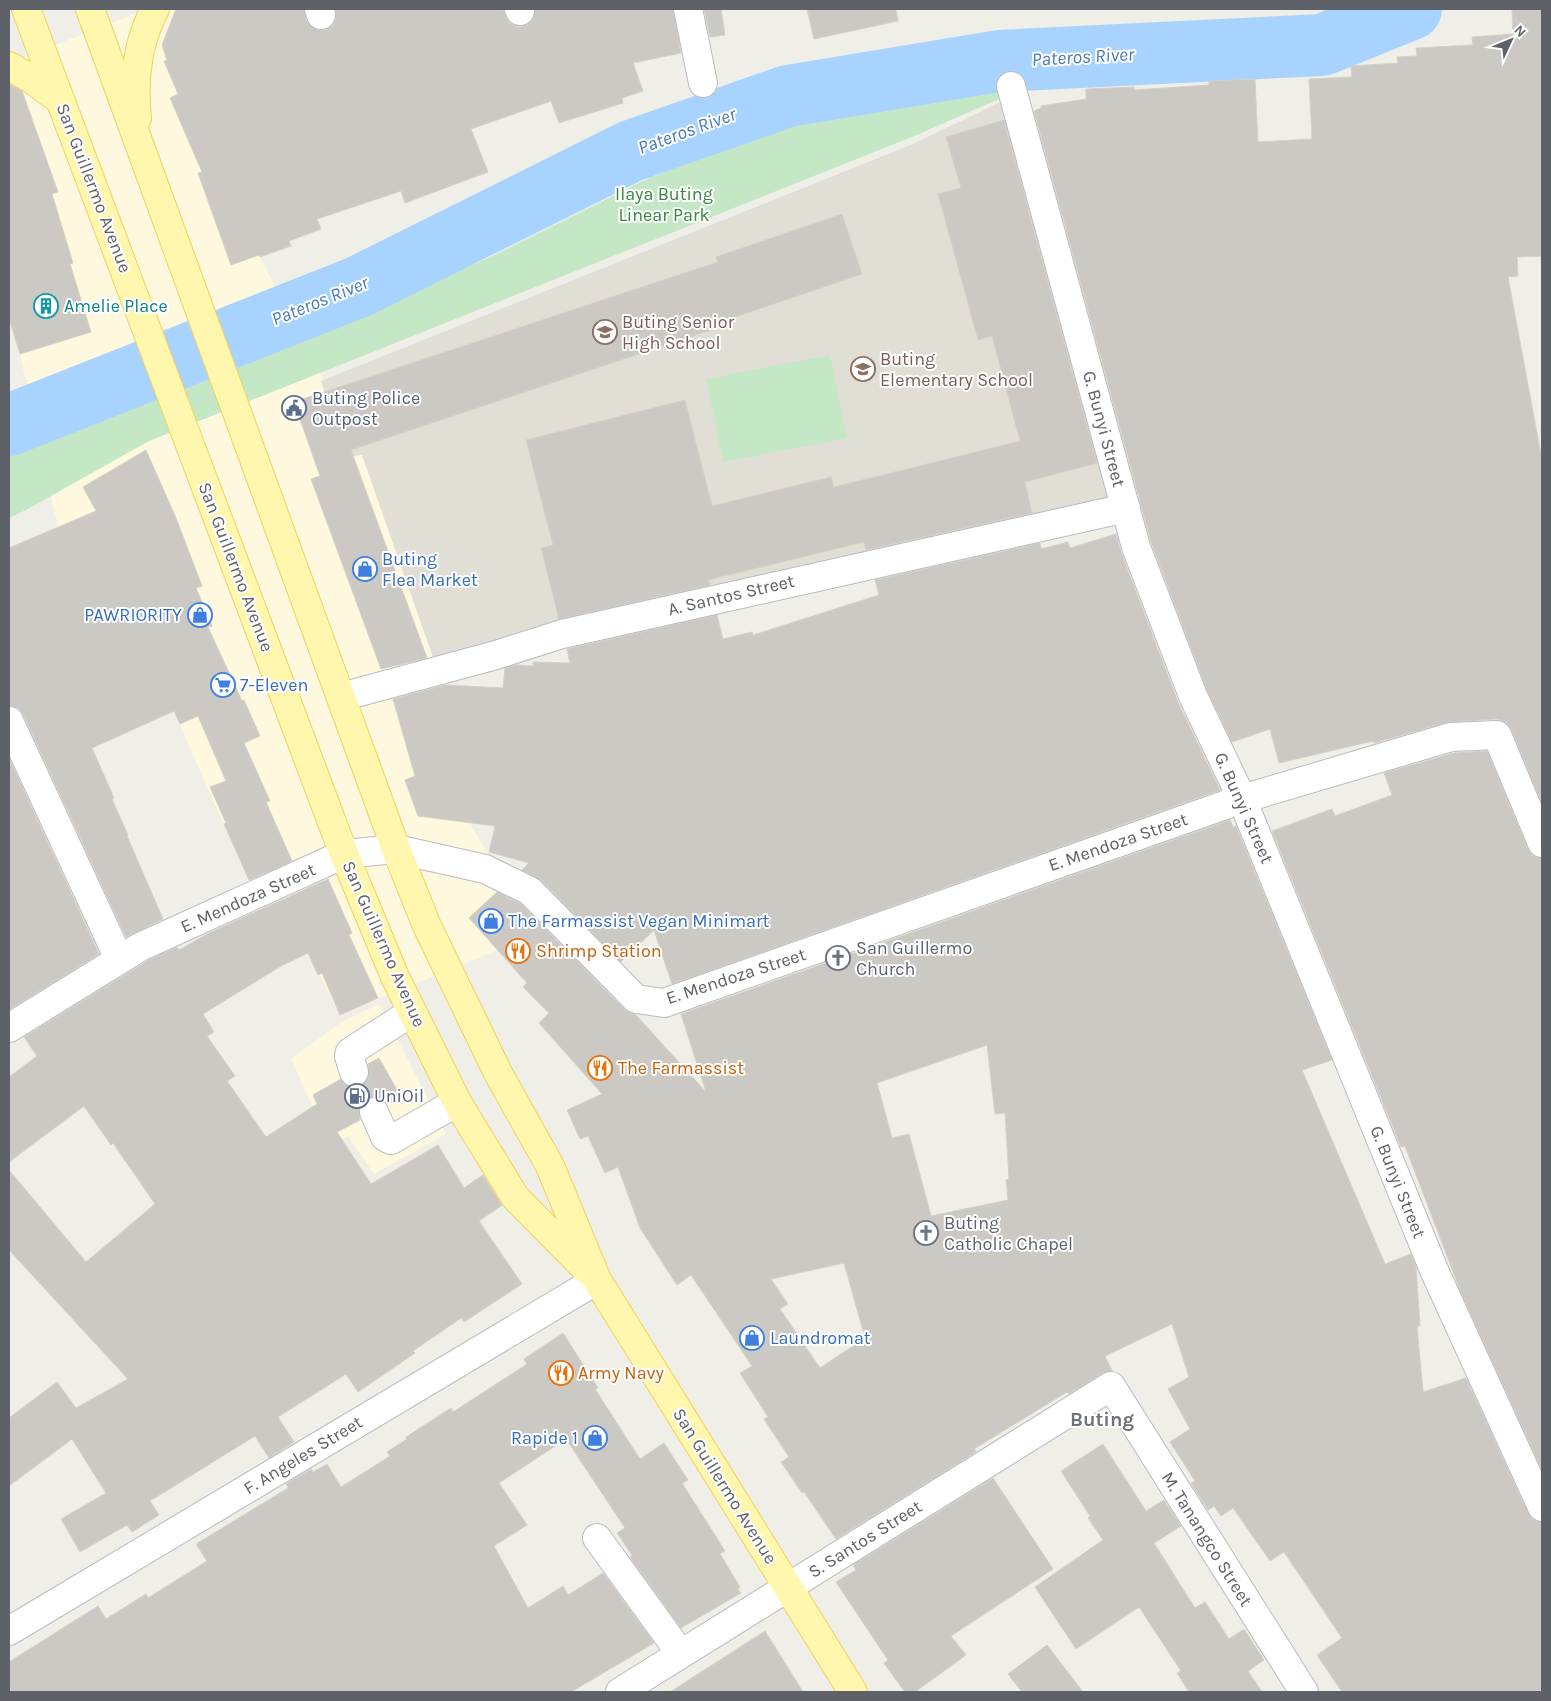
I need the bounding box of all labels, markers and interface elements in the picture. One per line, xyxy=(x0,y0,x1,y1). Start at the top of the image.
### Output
north arrow xyxy=(1486,15,1536,65)
text: N xyxy=(1510,22,1530,41)
water label: Pateros River xyxy=(1031,43,1136,71)
street label: San Guillermo Avenue xyxy=(52,100,136,276)
water label: Pateros River xyxy=(635,103,740,159)
park label: Ilaya Buting Linear Park xyxy=(615,183,713,226)
water label: Pateros River xyxy=(268,271,373,330)
building icon: Amelie Place xyxy=(33,293,59,319)
place label: Amelie Place xyxy=(64,295,168,317)
place label: Buting Senior High School xyxy=(622,311,735,354)
school or university icon: Buting Senior High School xyxy=(592,319,618,345)
place label: Buting Elementary School xyxy=(880,348,1033,391)
school or university icon: Buting Elementary School xyxy=(850,356,876,382)
street label: G. Bunyi Street xyxy=(1078,368,1130,490)
place label: Buting Police Outpost xyxy=(312,387,420,430)
public building icon: Buting Police Outpost xyxy=(281,395,307,421)
street label: San Guillermo Avenue xyxy=(194,479,278,655)
place label: Buting Flea Market xyxy=(382,548,478,591)
shop icon: Buting Flea Market xyxy=(352,556,378,582)
street label: A. Santos Street xyxy=(666,570,797,620)
shop icon: PAWRIORITY xyxy=(187,602,213,628)
place label: PAWRIORITY xyxy=(84,604,182,626)
supermarket icon: 7-Eleven xyxy=(210,672,236,698)
place label: 7-Eleven xyxy=(240,674,308,696)
street label: G. Bunyi Street xyxy=(1210,749,1278,867)
street label: E. Mendoza Street xyxy=(1046,808,1191,876)
street label: San Guillermo Avenue xyxy=(337,857,431,1031)
street label: E. Mendoza Street xyxy=(177,858,319,938)
shop icon: The Farmassist Vegan Minimart xyxy=(478,908,504,934)
place label: The Farmassist Vegan Minimart xyxy=(508,910,769,932)
place label: San Guillermo Church xyxy=(856,937,972,980)
restaurant icon: Shrimp Station xyxy=(505,938,531,964)
place label: Shrimp Station xyxy=(536,940,662,962)
street label: E. Mendoza Street xyxy=(663,943,809,1009)
church icon: San Guillermo Church xyxy=(825,945,851,971)
restaurant icon: The Farmassist xyxy=(587,1055,613,1081)
place label: The Farmassist xyxy=(618,1057,744,1079)
fuel station icon: UniOil xyxy=(344,1083,370,1109)
place label: UniOil xyxy=(374,1085,424,1107)
street label: G. Bunyi Street xyxy=(1365,1122,1431,1242)
place label: Buting Catholic Chapel xyxy=(944,1212,1073,1255)
church icon: Buting Catholic Chapel xyxy=(913,1220,939,1246)
shop icon: Laundromat xyxy=(739,1325,765,1351)
place label: Laundromat xyxy=(770,1327,871,1349)
restaurant icon: Army Navy xyxy=(548,1360,574,1386)
place label: Army Navy xyxy=(578,1362,665,1384)
street label: San Guillermo Avenue xyxy=(668,1404,782,1568)
district label: Buting xyxy=(1070,1408,1134,1431)
street label: F. Angeles Street xyxy=(239,1411,367,1499)
shop icon: Rapide 1 xyxy=(582,1425,608,1451)
place label: Rapide 1 xyxy=(511,1427,578,1449)
street label: M. Tanangco Street xyxy=(1157,1468,1257,1611)
street label: S. Santos Street xyxy=(804,1495,926,1583)

